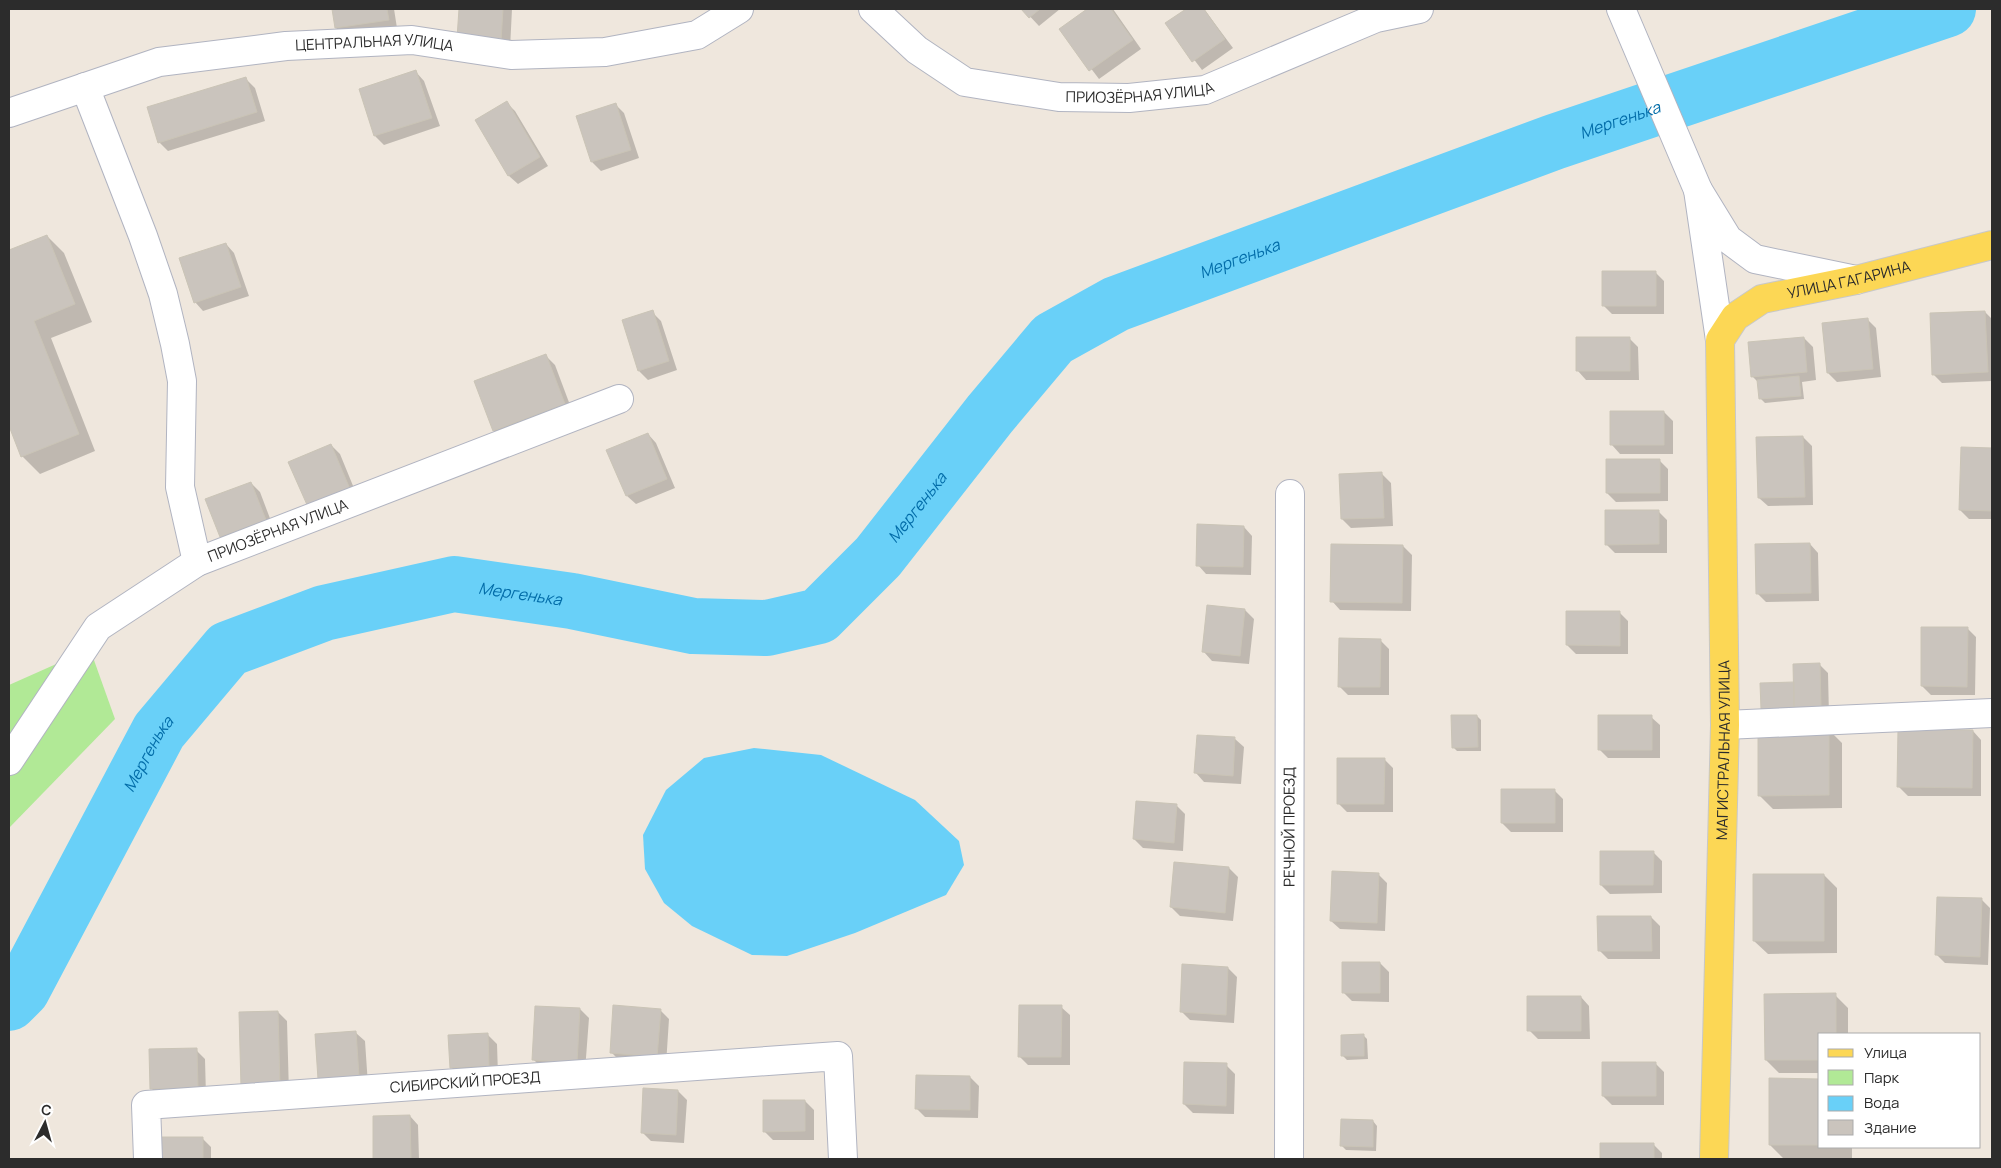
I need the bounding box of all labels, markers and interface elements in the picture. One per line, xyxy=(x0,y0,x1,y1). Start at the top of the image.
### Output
street label: ЦЕНТРАЛЬНАЯ УЛИЦА xyxy=(295,29,455,56)
street label: ПРИОЗЁРНАЯ УЛИЦА xyxy=(1065,76,1218,108)
water label: Мергенька xyxy=(1577,96,1664,144)
water label: Мергенька xyxy=(1196,233,1284,283)
street label: УЛИЦА ГАГАРИНА xyxy=(1785,255,1913,304)
water label: Мергенька xyxy=(882,467,952,547)
street label: ПРИОЗЁРНАЯ УЛИЦА xyxy=(205,494,351,567)
water label: Мергенька xyxy=(477,577,564,611)
street label: МАГИСТРАЛЬНАЯ УЛИЦА xyxy=(1711,659,1735,840)
water label: Мергенька xyxy=(118,710,179,796)
street label: РЕЧНОЙ ПРОЕЗД xyxy=(1278,767,1300,887)
legend xyxy=(1818,1033,1981,1148)
text: Улица xyxy=(1864,1042,1907,1063)
street label: СИБИРСКИЙ ПРОЕЗД xyxy=(389,1066,541,1098)
text: Парк xyxy=(1864,1067,1900,1088)
text: Вода xyxy=(1864,1092,1899,1113)
north arrow xyxy=(20,1098,70,1148)
text: С xyxy=(40,1100,53,1120)
text: Здание xyxy=(1864,1117,1917,1138)

